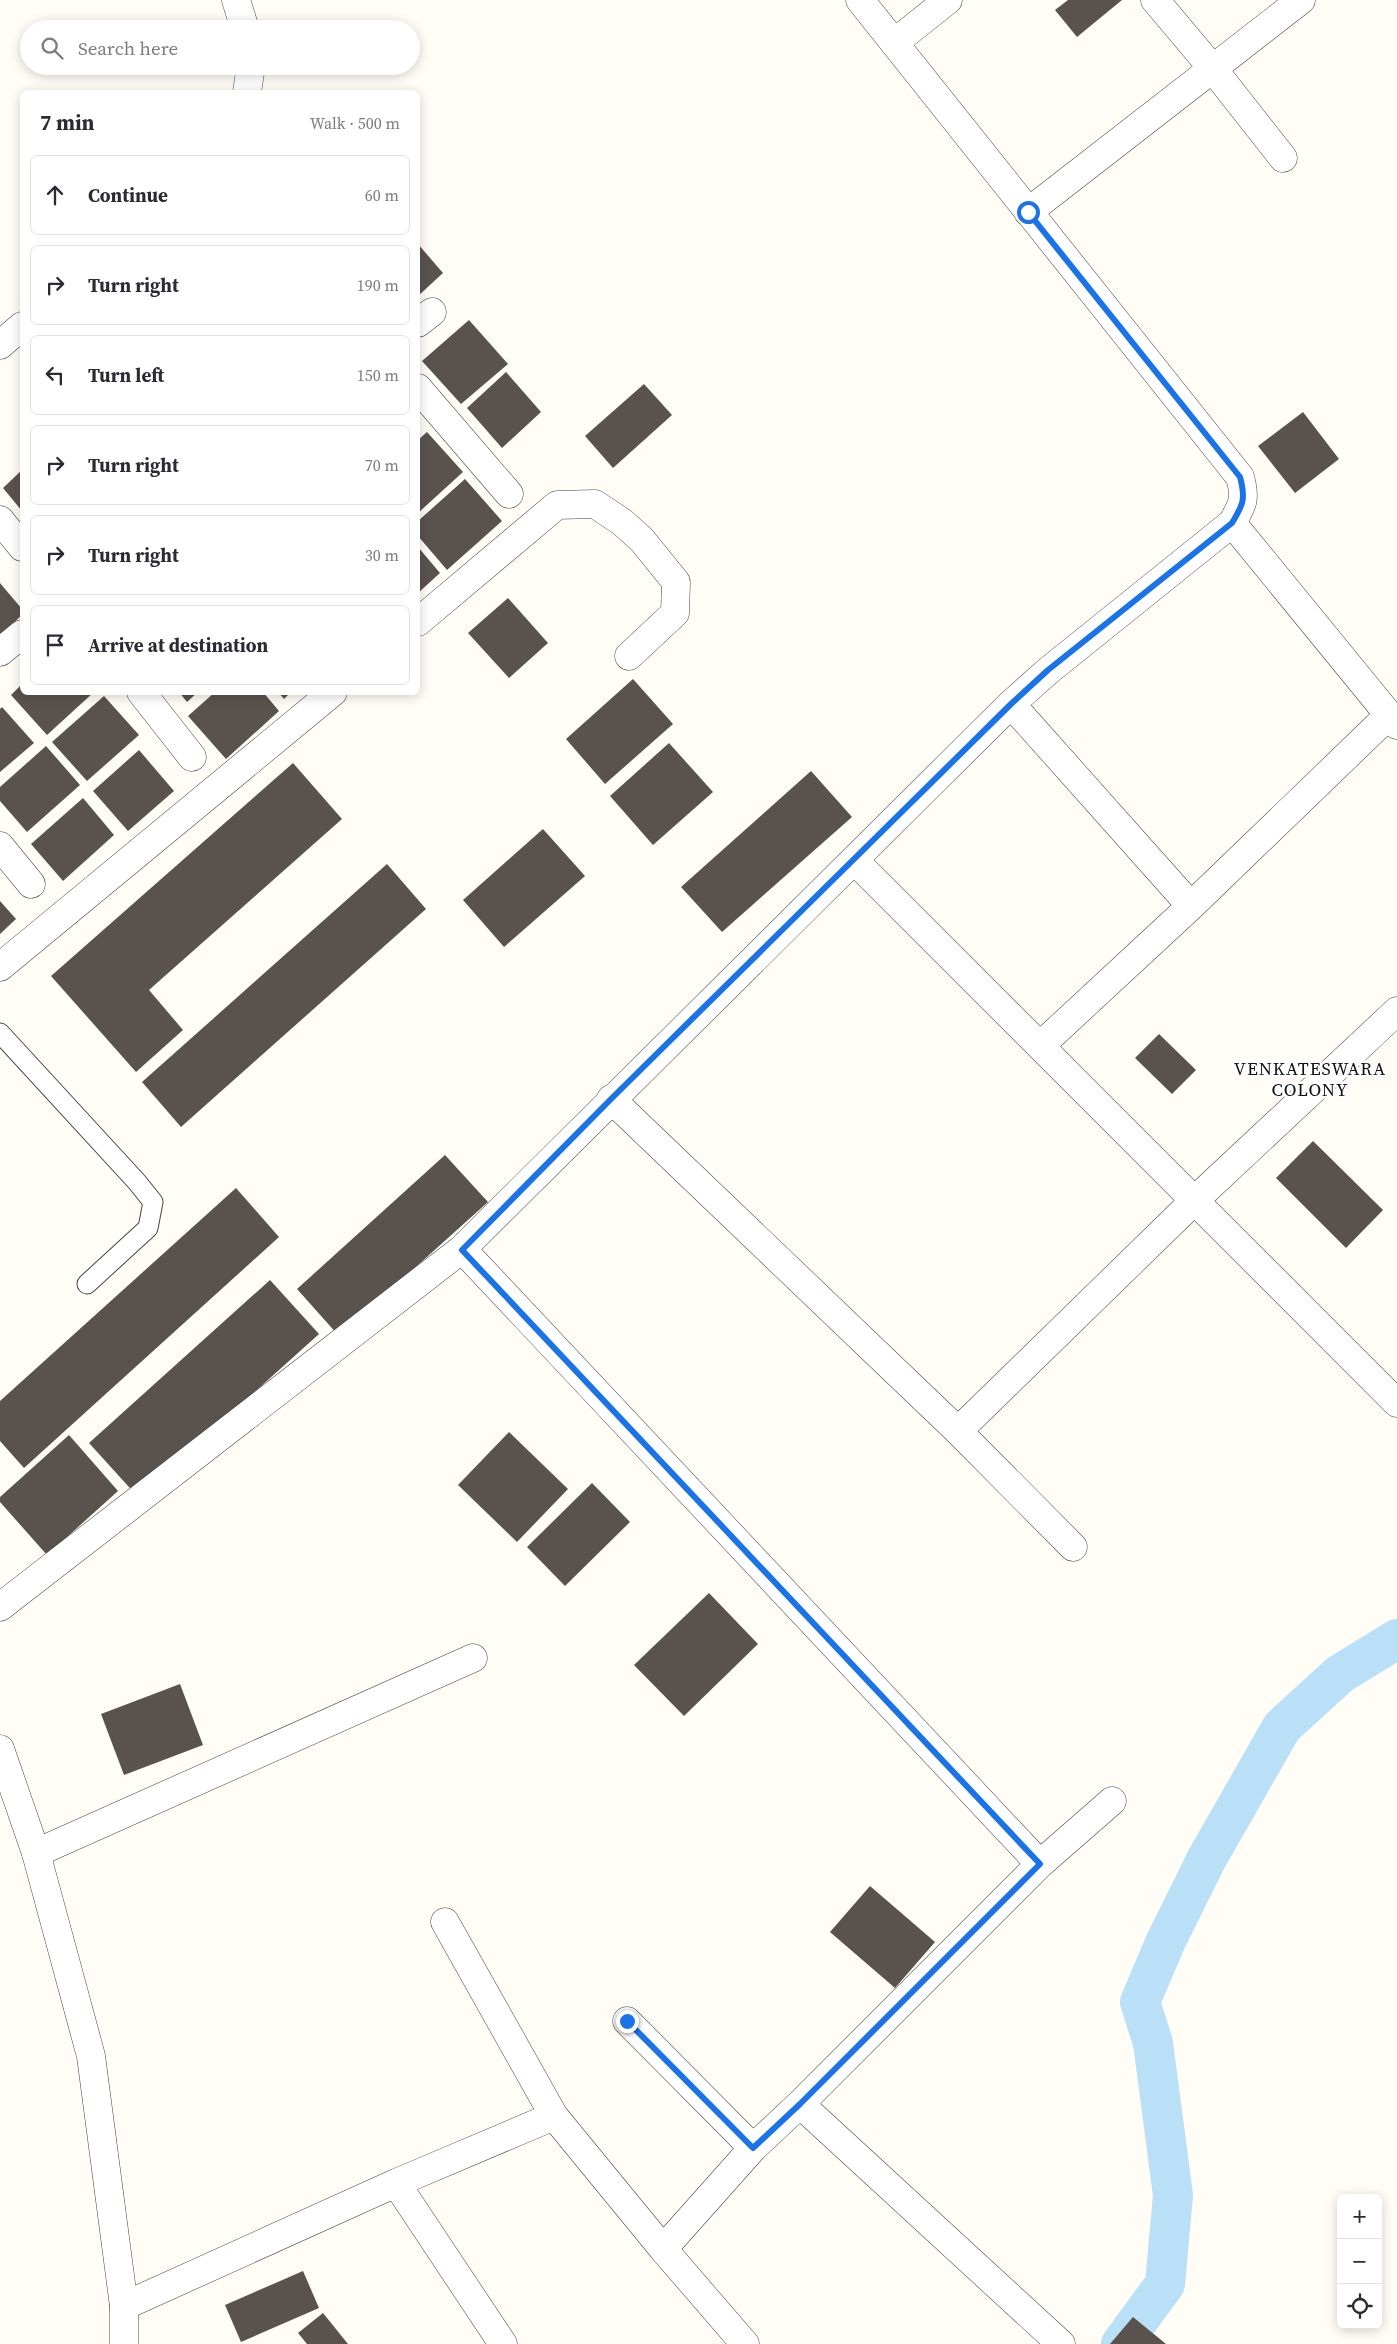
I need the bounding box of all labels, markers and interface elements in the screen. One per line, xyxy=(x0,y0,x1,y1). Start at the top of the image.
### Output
search box xyxy=(20,20,420,75)
icon: search xyxy=(38,34,66,62)
text: Search here xyxy=(78,35,178,61)
text: 7 min xyxy=(40,108,95,137)
text: Walk · 500 m xyxy=(310,112,400,134)
icon: ahead xyxy=(41,181,69,209)
text: Continue xyxy=(88,182,168,208)
text: 60 m xyxy=(365,184,399,206)
route start xyxy=(1017,201,1040,224)
icon: right xyxy=(41,271,69,299)
text: Turn right xyxy=(88,272,179,298)
text: 190 m xyxy=(357,274,399,296)
icon: left xyxy=(41,361,69,389)
text: Turn left xyxy=(88,362,164,388)
text: 150 m xyxy=(357,364,399,386)
icon: right xyxy=(41,451,69,479)
text: Turn right xyxy=(88,452,179,478)
text: 70 m xyxy=(365,454,399,476)
icon: right xyxy=(41,541,69,569)
text: Turn right xyxy=(88,542,179,568)
text: 30 m xyxy=(365,544,399,566)
icon: arrive xyxy=(41,631,69,659)
text: Arrive at destination xyxy=(88,632,268,658)
district label: VENKATESWARA COLONY xyxy=(1234,1056,1386,1102)
route end xyxy=(616,2010,639,2033)
map controls xyxy=(1337,2194,1382,2329)
button: + xyxy=(1337,2194,1382,2239)
button: − xyxy=(1337,2239,1382,2284)
button: locate xyxy=(1337,2284,1382,2329)

